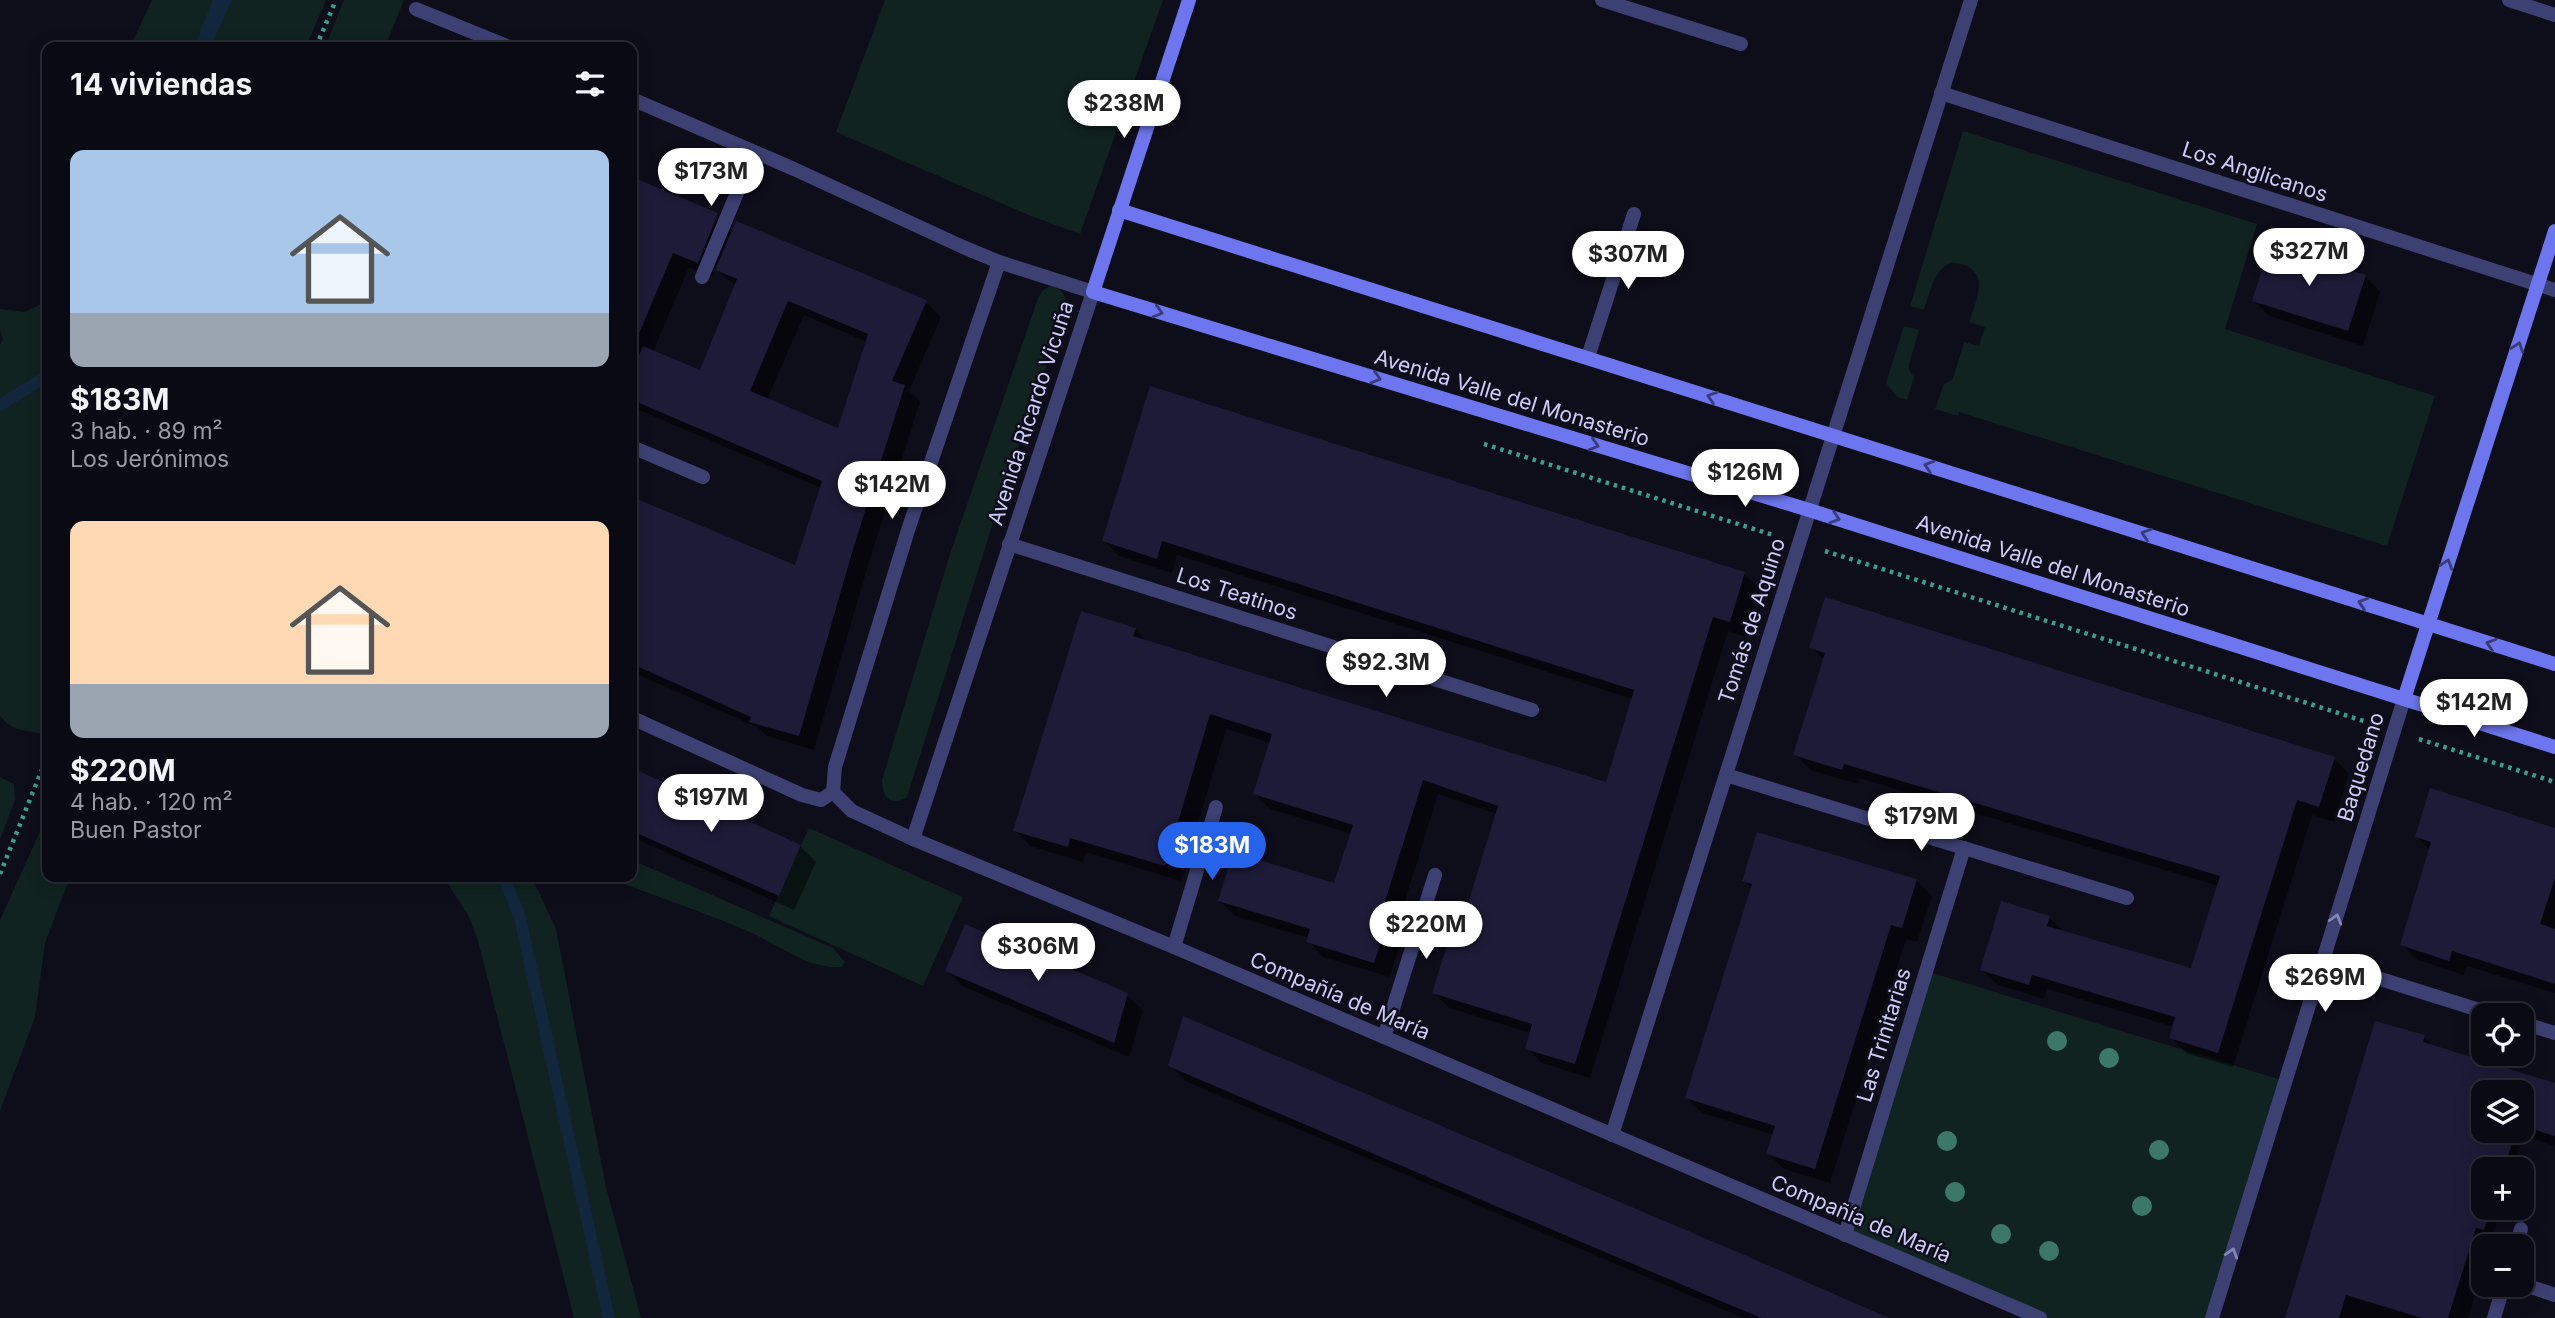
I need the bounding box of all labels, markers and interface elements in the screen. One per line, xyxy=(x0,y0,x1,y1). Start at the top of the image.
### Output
icon: filters xyxy=(571,65,609,103)
text: 14 viviendas xyxy=(70,66,252,102)
pin: $238M xyxy=(1075,80,1173,140)
text: $238M xyxy=(1084,89,1164,117)
street label: Los Anglicanos xyxy=(2179,136,2331,207)
pin: $173M xyxy=(662,148,760,208)
text: $173M xyxy=(674,157,748,185)
icon: home xyxy=(277,196,403,322)
pin: $327M xyxy=(2260,229,2358,288)
pin: $307M xyxy=(1579,232,1677,291)
text: $327M xyxy=(2269,237,2349,265)
text: $307M xyxy=(1588,240,1668,268)
street label: Avenida Ricardo Vicuña xyxy=(982,297,1079,528)
one-way arrow xyxy=(1152,304,1164,319)
one-way arrow xyxy=(2509,342,2524,354)
street label: Avenida Valle del Monasterio xyxy=(1372,344,1653,451)
one-way arrow xyxy=(1370,370,1382,385)
text: $183M xyxy=(70,381,169,417)
one-way arrow xyxy=(1706,390,1718,405)
text: 3 hab. · 89 m² xyxy=(70,417,223,445)
one-way arrow xyxy=(1587,436,1599,451)
text: Los Jerónimos xyxy=(70,445,229,473)
pin: $126M xyxy=(1696,449,1794,509)
text: $126M xyxy=(1707,458,1783,486)
one-way arrow xyxy=(1923,459,1935,474)
pin: $142M xyxy=(843,462,941,521)
text: $142M xyxy=(854,470,930,498)
street label: Avenida Valle del Monasterio xyxy=(1913,509,2193,622)
one-way arrow xyxy=(1828,510,1840,525)
one-way arrow xyxy=(2140,528,2152,543)
street label: Tomás de Aquino xyxy=(1713,535,1790,707)
one-way arrow xyxy=(2439,558,2453,570)
street label: Los Teatinos xyxy=(1174,562,1301,625)
icon: home xyxy=(277,567,403,693)
one-way arrow xyxy=(2357,597,2369,611)
one-way arrow xyxy=(2486,637,2498,652)
pin: $92.3M xyxy=(1329,640,1443,699)
text: $92.3M xyxy=(1342,648,1430,676)
pin: $142M xyxy=(2425,680,2523,739)
text: $142M xyxy=(2436,688,2512,716)
street label: Baquedano xyxy=(2332,709,2389,824)
text: $220M xyxy=(70,752,176,788)
pin: $197M xyxy=(662,774,760,834)
text: $197M xyxy=(674,783,748,811)
text: 4 hab. · 120 m² xyxy=(70,788,233,816)
pin: $179M xyxy=(1872,794,1970,853)
text: $179M xyxy=(1884,802,1958,830)
text: Buen Pastor xyxy=(70,816,202,844)
pin: $183M xyxy=(1163,822,1261,882)
text: $183M xyxy=(1174,831,1250,859)
pin: $220M xyxy=(1377,902,1475,961)
text: $220M xyxy=(1386,910,1466,938)
one-way arrow xyxy=(2328,913,2342,925)
pin: $306M xyxy=(989,923,1087,983)
text: $306M xyxy=(997,932,1079,960)
street label: Compañía de María xyxy=(1246,946,1434,1045)
pin: $269M xyxy=(2276,954,2374,1014)
text: $269M xyxy=(2285,963,2365,991)
street label: Las Trinitarias xyxy=(1851,965,1916,1105)
map controls xyxy=(2471,1003,2534,1297)
button: locate xyxy=(2471,1003,2534,1066)
button: layers xyxy=(2471,1080,2534,1143)
button: + xyxy=(2471,1157,2534,1220)
street label: Compañía de María xyxy=(1767,1169,1955,1268)
button: − xyxy=(2471,1234,2534,1297)
one-way arrow xyxy=(2224,1247,2239,1259)

